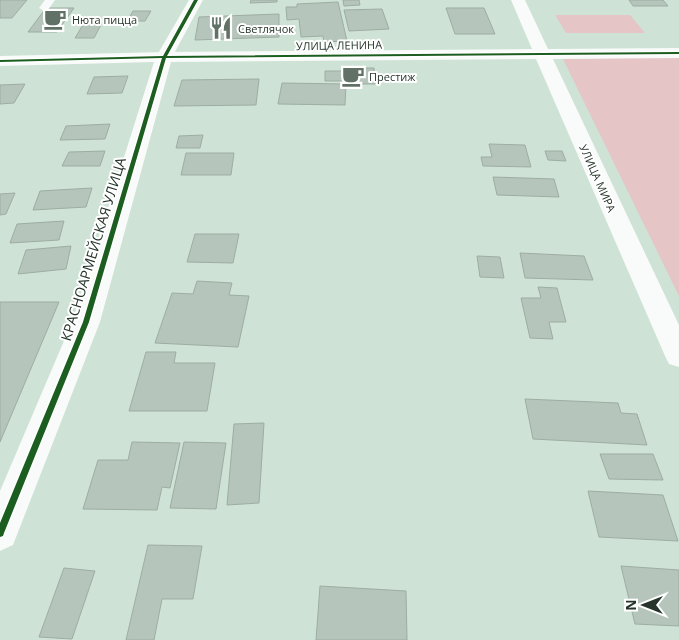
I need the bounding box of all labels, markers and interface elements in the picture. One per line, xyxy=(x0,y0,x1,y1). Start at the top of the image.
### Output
cafe icon: Нюта пицца xyxy=(42,6,68,32)
place label: Нюта пицца xyxy=(72,12,137,27)
restaurant icon: Светлячок xyxy=(208,15,234,41)
place label: Светлячок xyxy=(238,21,294,36)
street label: УЛИЦА ЛЕНИНА xyxy=(296,37,382,53)
cafe icon: Престиж xyxy=(340,63,366,89)
place label: Престиж xyxy=(369,69,416,84)
street label: УЛИЦА МИРА xyxy=(576,142,620,214)
street label: КРАСНОАРМЕЙСКАЯ УЛИЦА xyxy=(56,155,130,343)
north arrow xyxy=(619,580,669,630)
text: N xyxy=(621,599,640,611)

